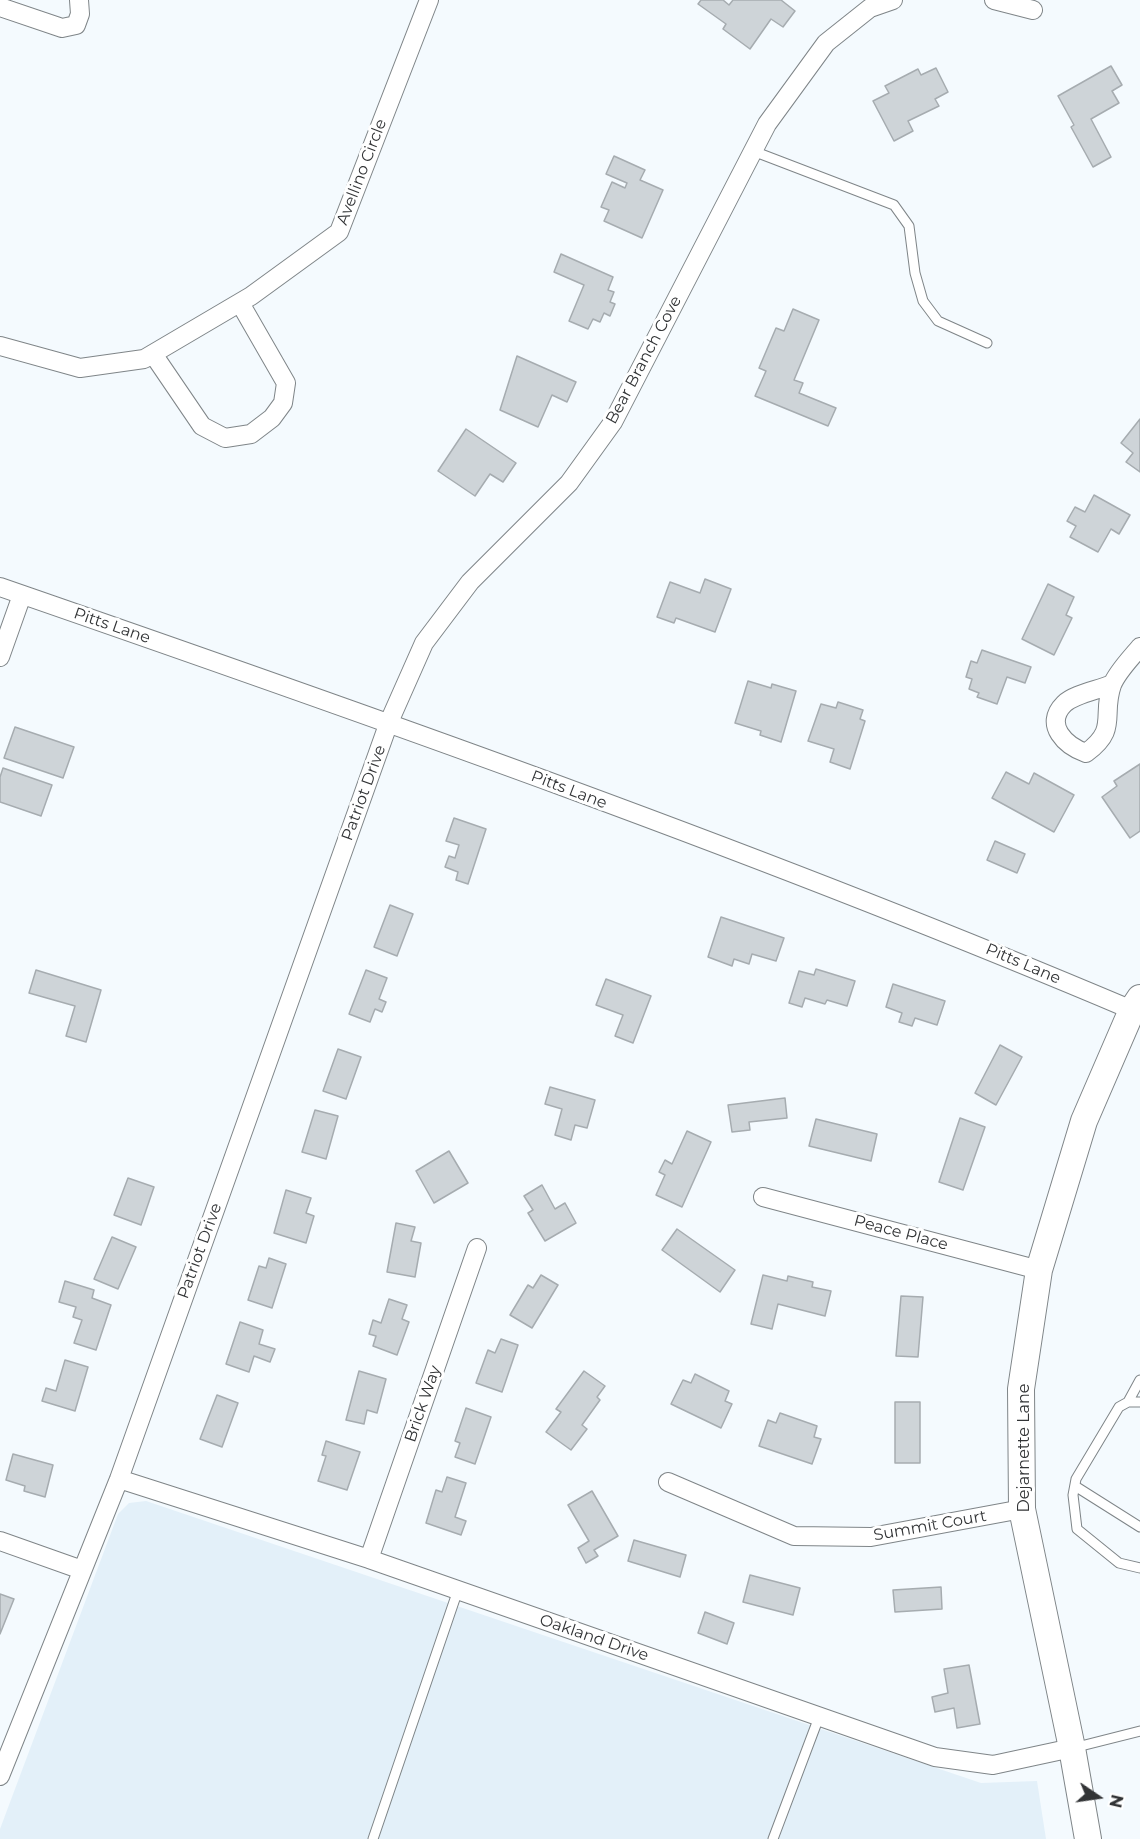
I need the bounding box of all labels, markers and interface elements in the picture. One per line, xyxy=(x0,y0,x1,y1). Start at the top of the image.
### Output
street label: Avellino Circle xyxy=(333,116,391,228)
street label: Bear Branch Cove xyxy=(602,293,686,427)
street label: Pitts Lane xyxy=(71,604,153,648)
street label: Patriot Drive xyxy=(338,743,390,843)
street label: Pitts Lane xyxy=(528,767,610,813)
street label: Pitts Lane xyxy=(983,940,1063,988)
street label: Patriot Drive xyxy=(174,1201,226,1301)
street label: Peace Place xyxy=(852,1211,950,1255)
street label: Brick Way xyxy=(401,1363,445,1445)
street label: Dejarnette Lane xyxy=(1014,1383,1034,1513)
street label: Summit Court xyxy=(872,1507,988,1545)
street label: Oakland Drive xyxy=(537,1610,651,1666)
north arrow xyxy=(1068,1767,1128,1827)
text: N xyxy=(1105,1793,1127,1810)

